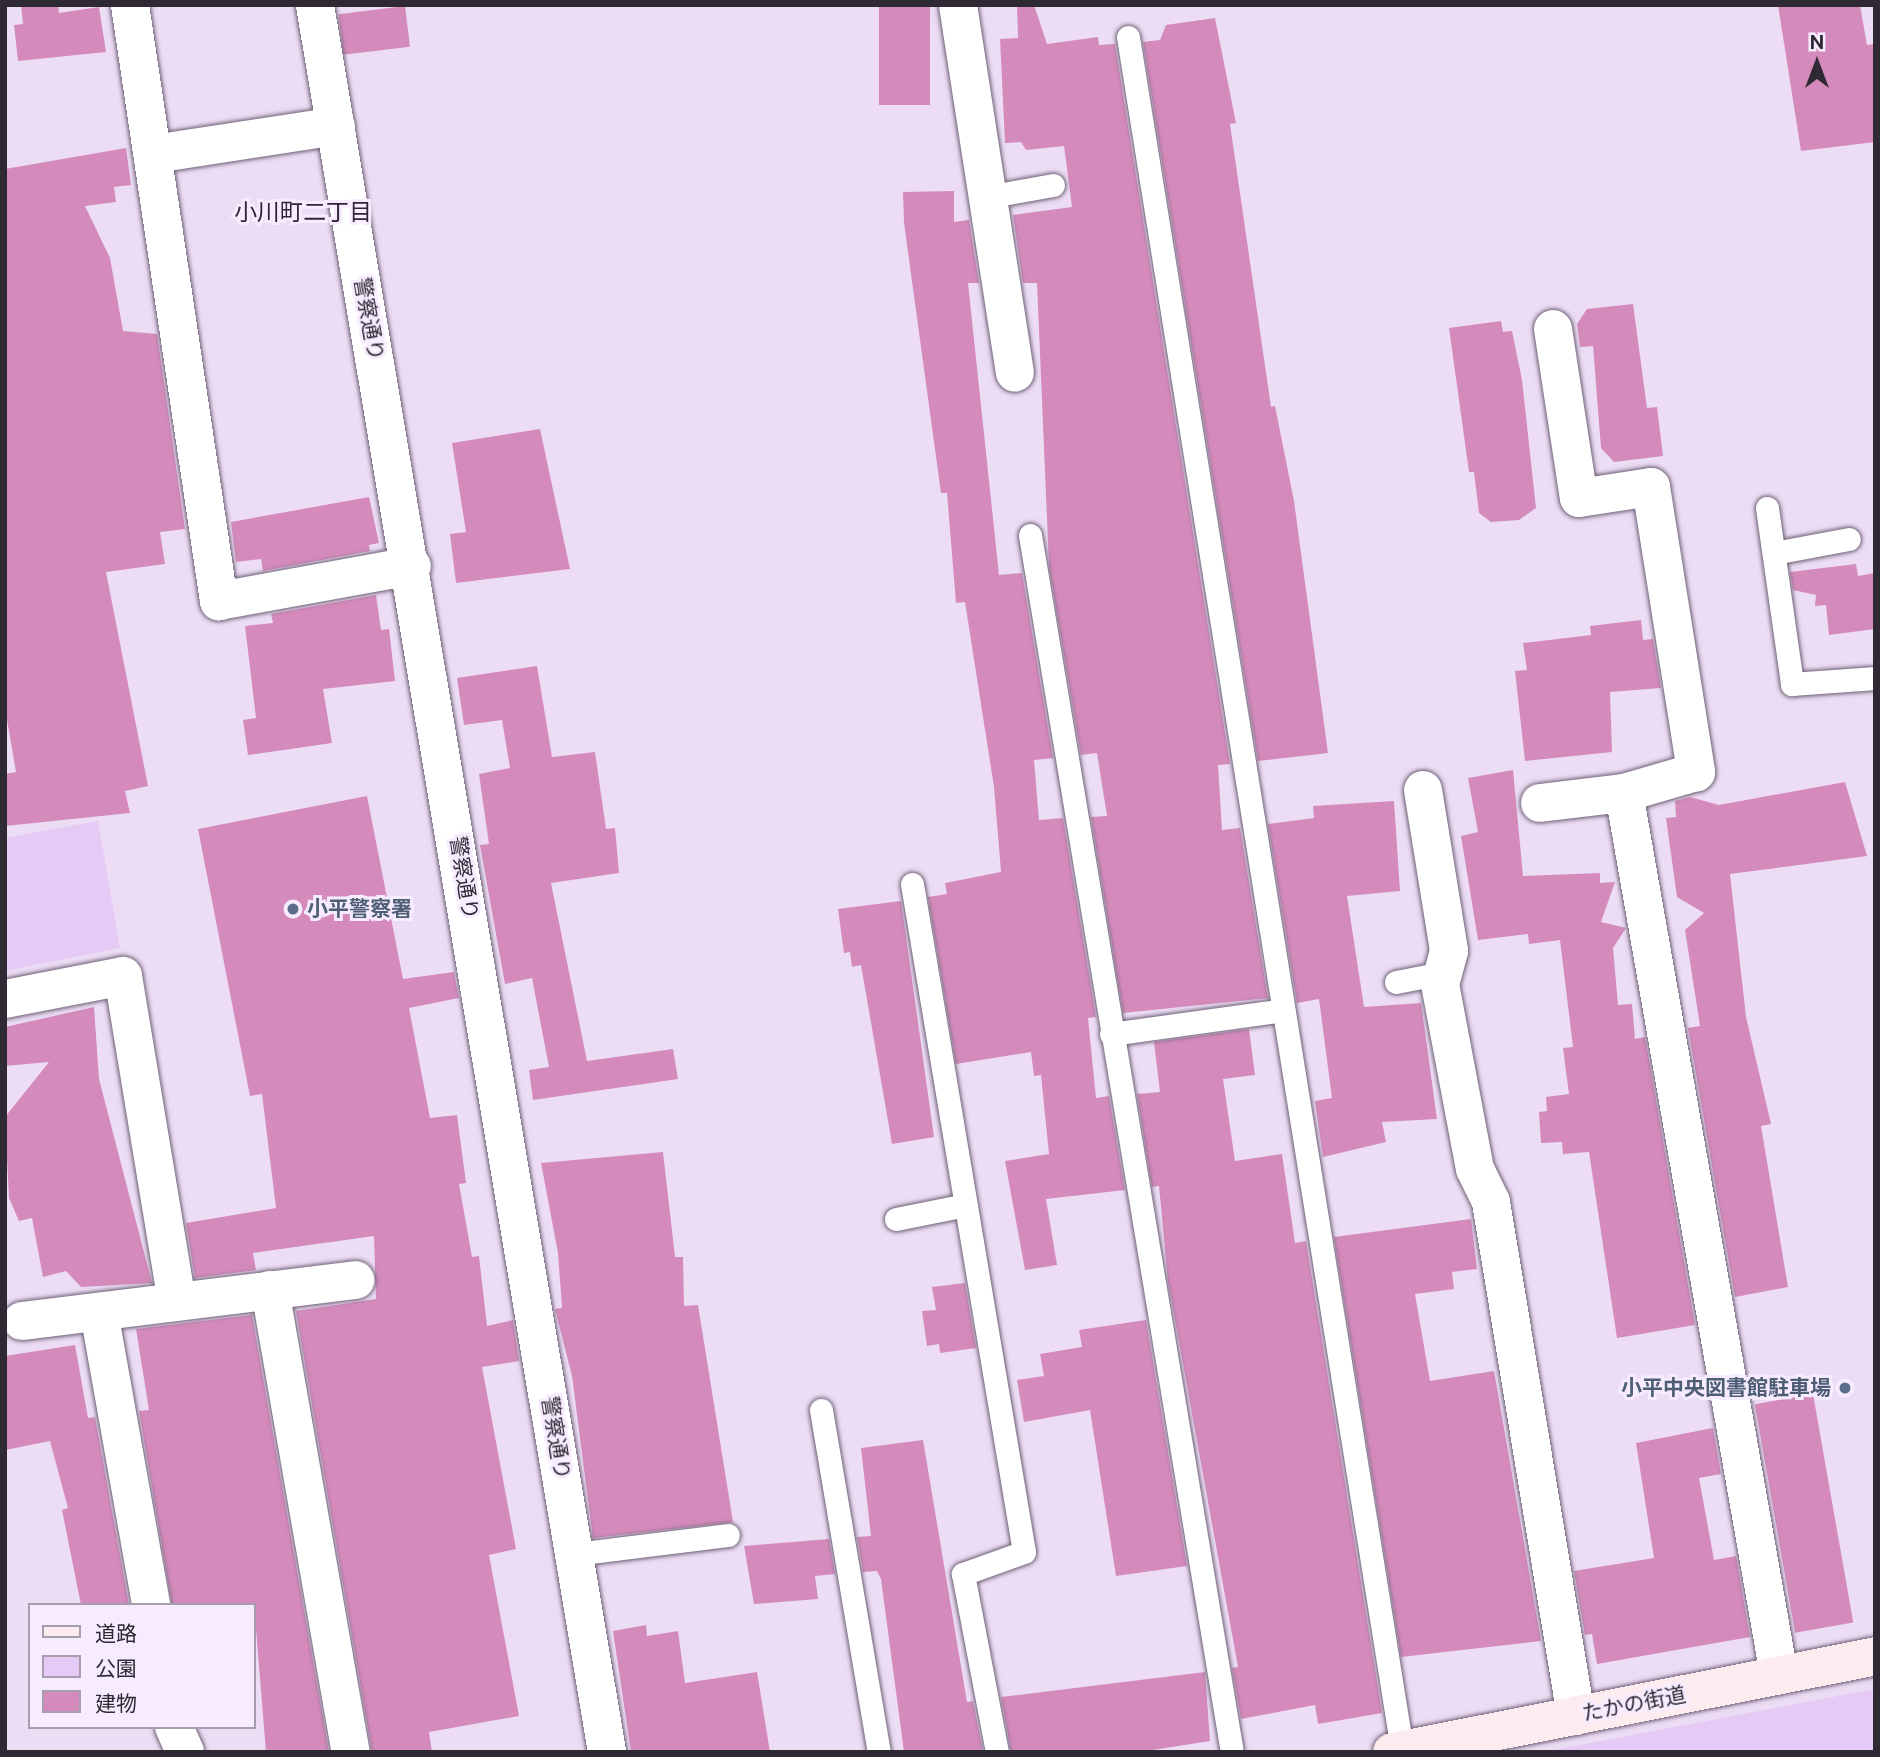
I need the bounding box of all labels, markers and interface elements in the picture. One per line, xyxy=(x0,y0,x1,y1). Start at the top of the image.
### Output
north arrow xyxy=(1782,28,1852,98)
text: N xyxy=(1810,31,1824,53)
district label: 小川町二丁目 xyxy=(234,198,372,226)
street label: 警察通り xyxy=(349,275,389,363)
street label: 警察通り xyxy=(445,835,483,921)
place label: 小平警察署 xyxy=(307,896,412,922)
marker: 小平警察署 xyxy=(285,901,301,917)
place label: 小平中央図書館駐車場 xyxy=(1621,1375,1831,1401)
marker: 小平中央図書館駐車場 xyxy=(1837,1380,1853,1396)
street label: 警察通り xyxy=(537,1395,575,1481)
legend xyxy=(28,1603,256,1729)
text: 道路 xyxy=(95,1621,137,1646)
text: 公園 xyxy=(95,1656,137,1681)
street label: たかの街道 xyxy=(1580,1682,1688,1726)
text: 建物 xyxy=(95,1691,137,1716)

